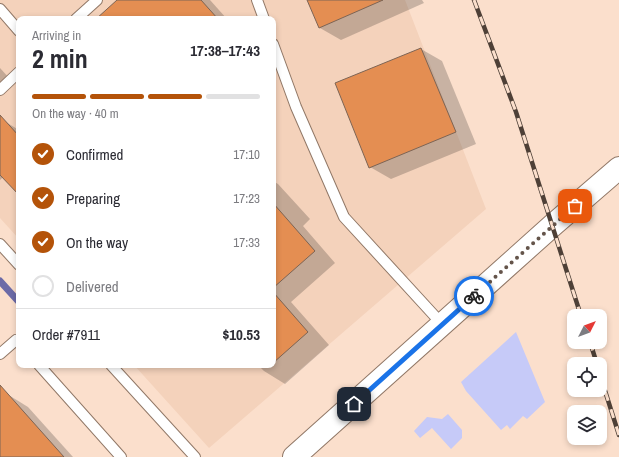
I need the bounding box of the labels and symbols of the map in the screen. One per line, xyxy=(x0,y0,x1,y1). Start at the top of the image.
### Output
pin xyxy=(558,189,592,223)
courier xyxy=(454,276,494,316)
north arrow xyxy=(567,309,607,349)
pin xyxy=(337,387,371,421)

